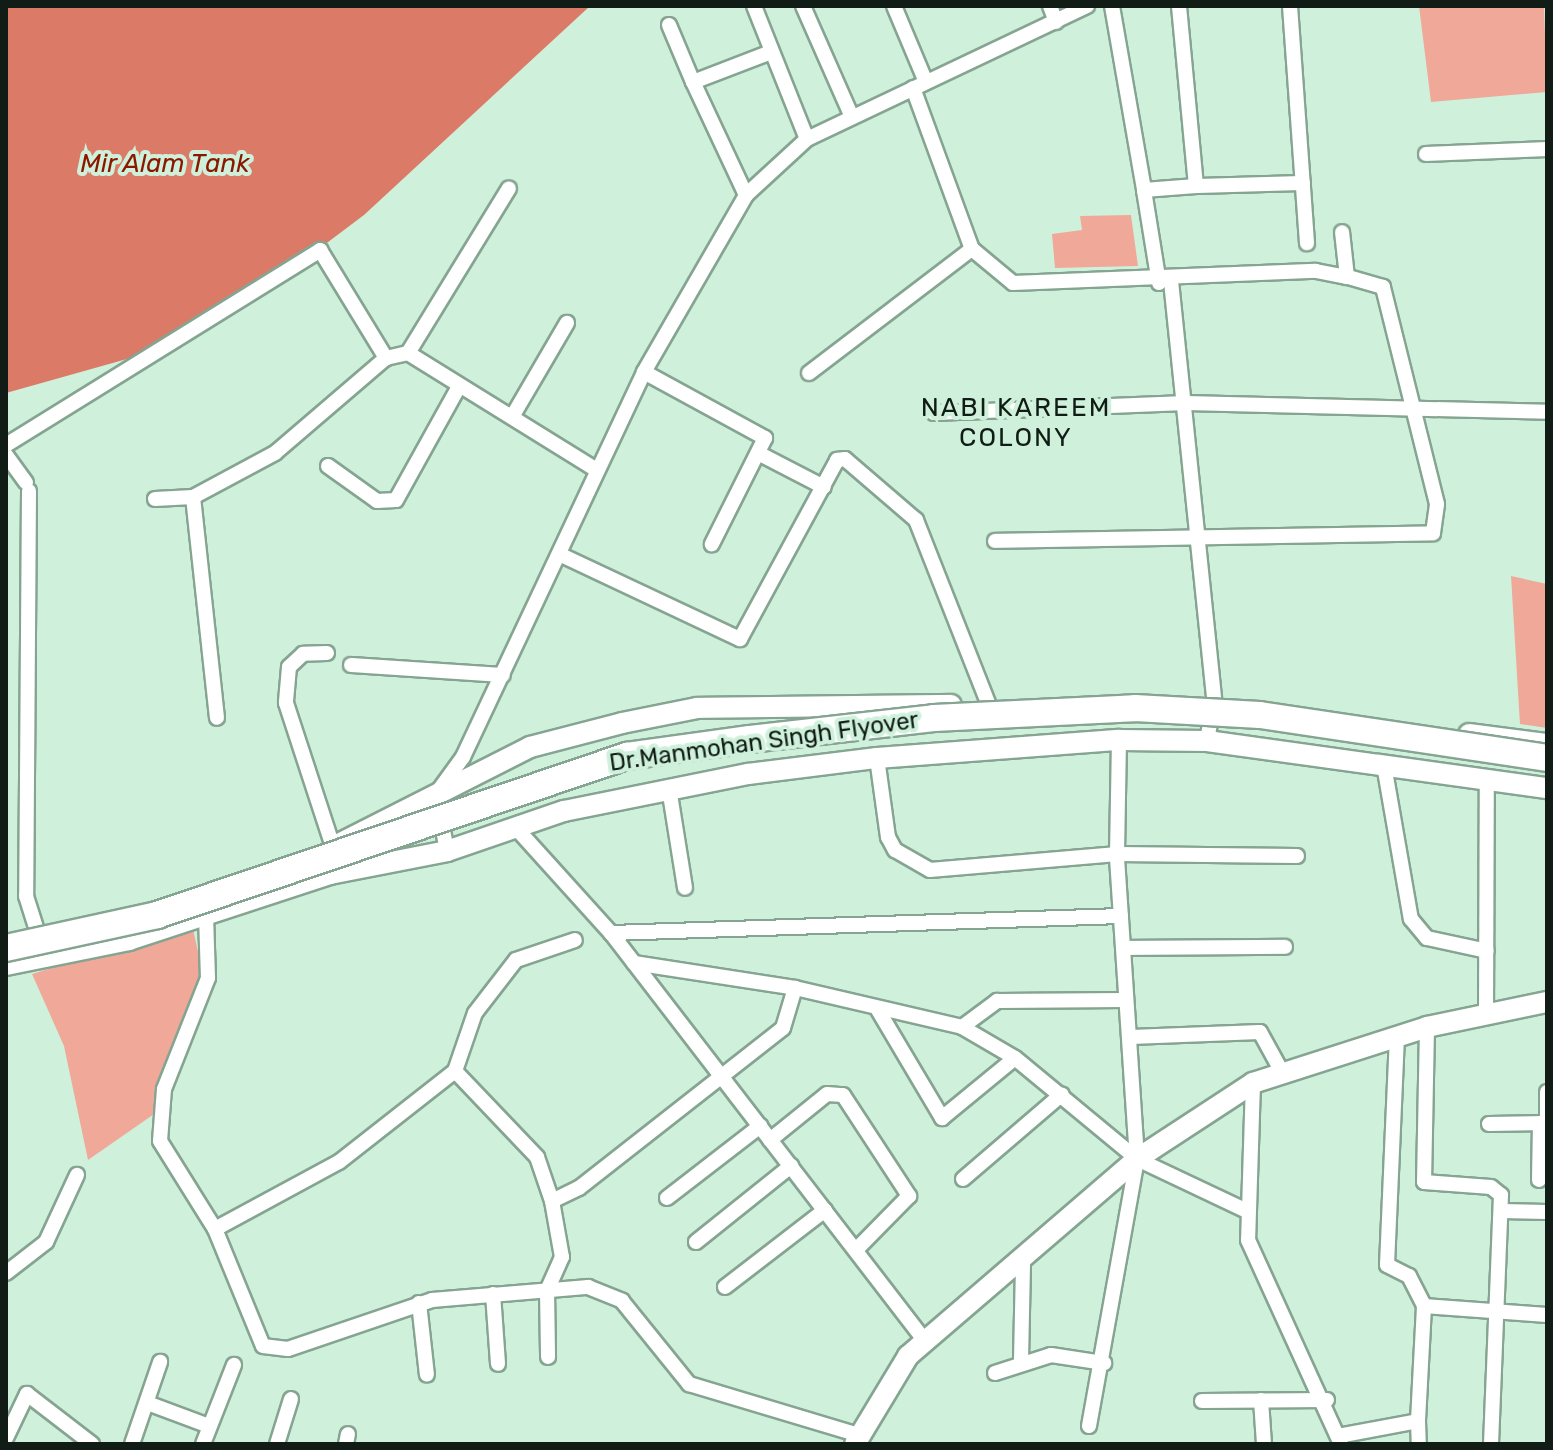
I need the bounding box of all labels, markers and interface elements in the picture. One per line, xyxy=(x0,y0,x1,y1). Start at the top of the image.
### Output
water label: Mir Alam Tank xyxy=(79,148,251,180)
district label: NABI KAREEM COLONY xyxy=(921,392,1111,454)
street label: Dr.Manmohan Singh Flyover xyxy=(608,706,920,778)

